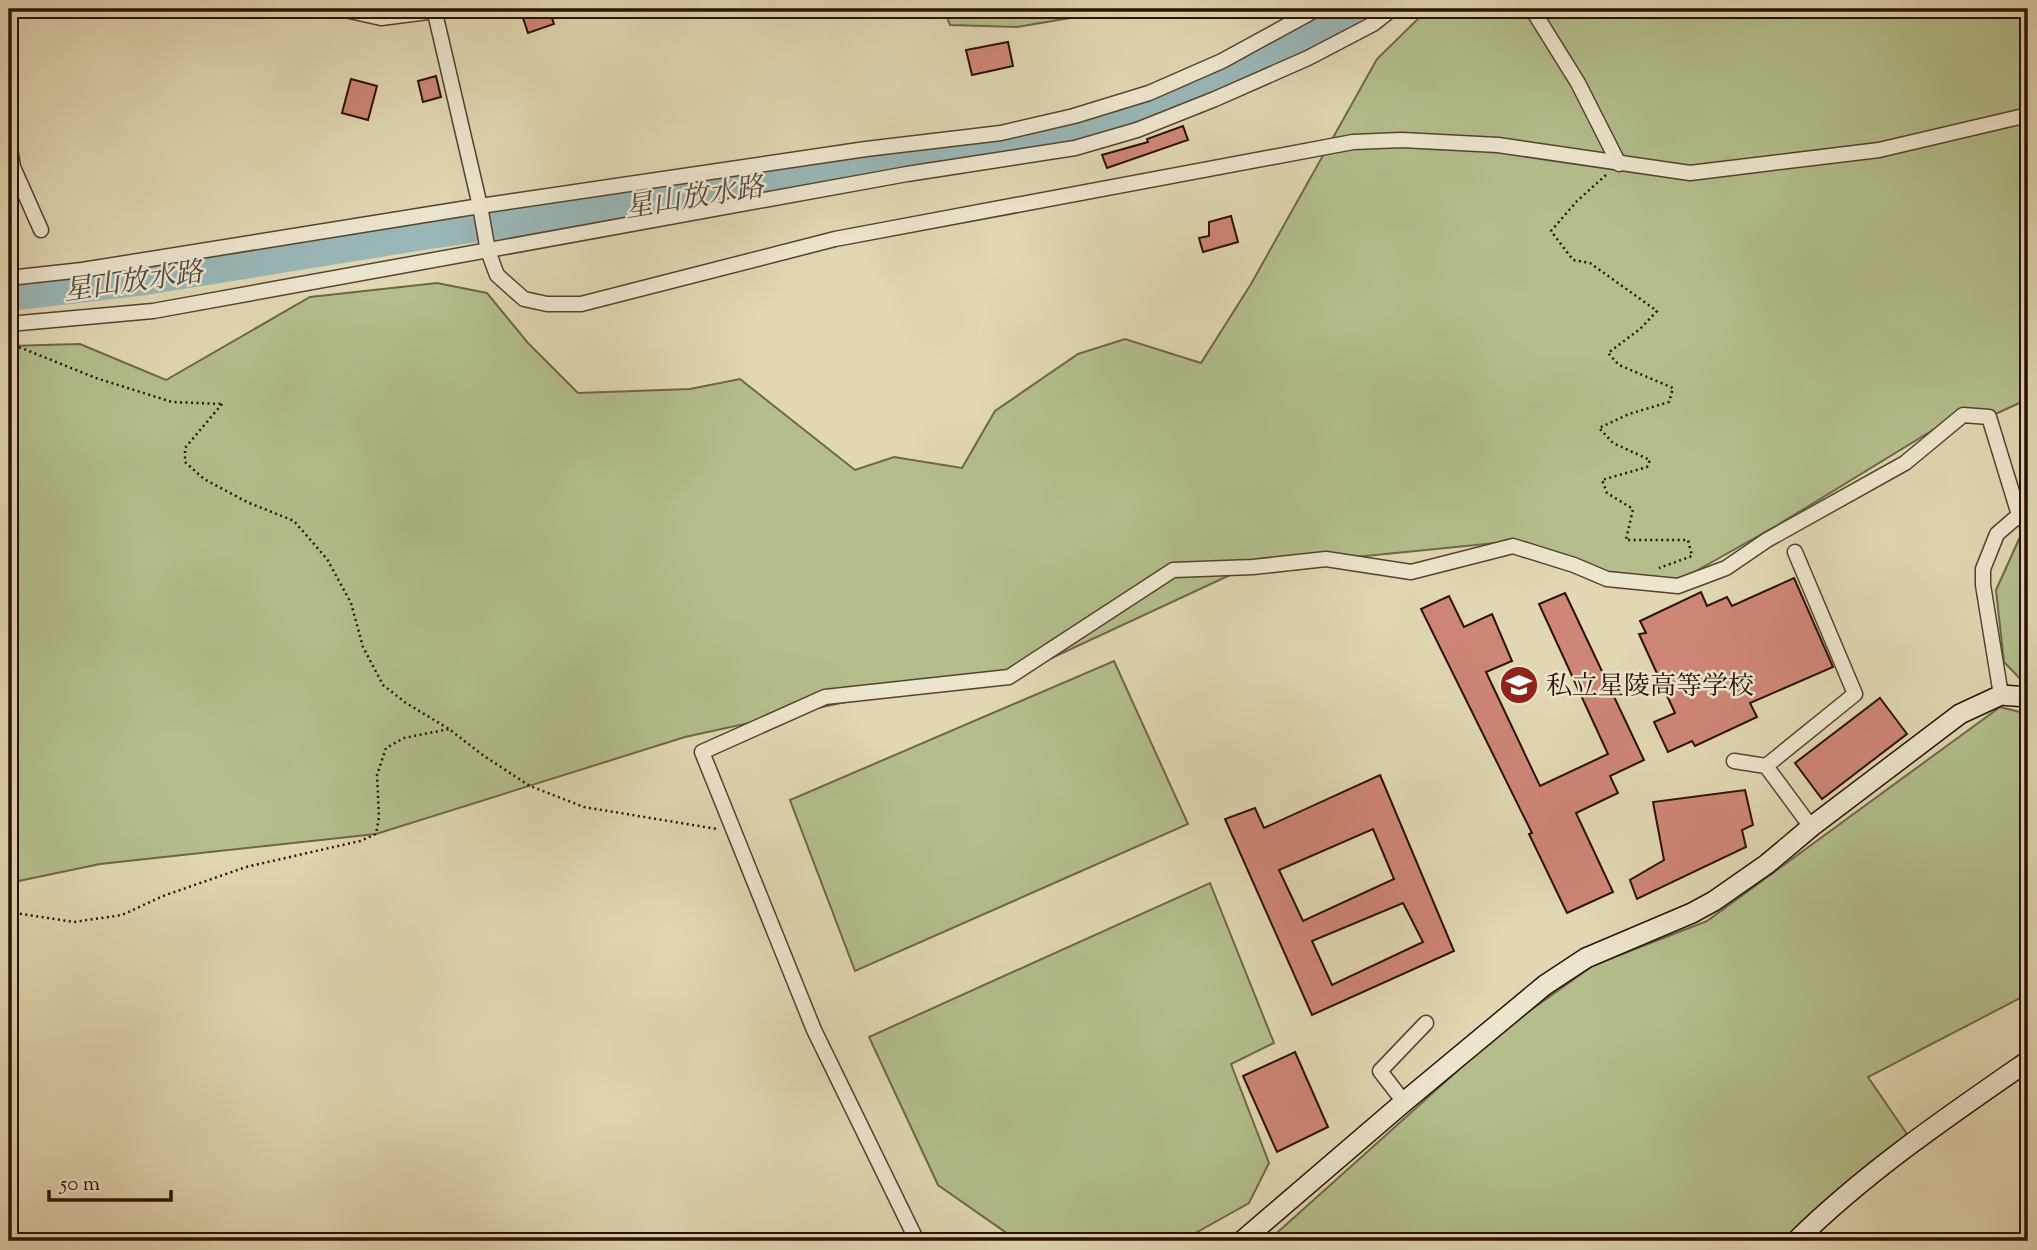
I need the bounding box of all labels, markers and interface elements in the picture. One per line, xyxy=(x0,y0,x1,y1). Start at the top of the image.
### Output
water label: 星山放水路 xyxy=(622,168,769,230)
water label: 星山放水路 xyxy=(61,253,207,313)
school or university icon: 私立星陵高等学校 xyxy=(1498,664,1540,706)
place label: 私立星陵高等学校 xyxy=(1546,669,1754,706)
scale bar xyxy=(49,1159,172,1203)
text: 50 m xyxy=(59,1170,100,1200)

